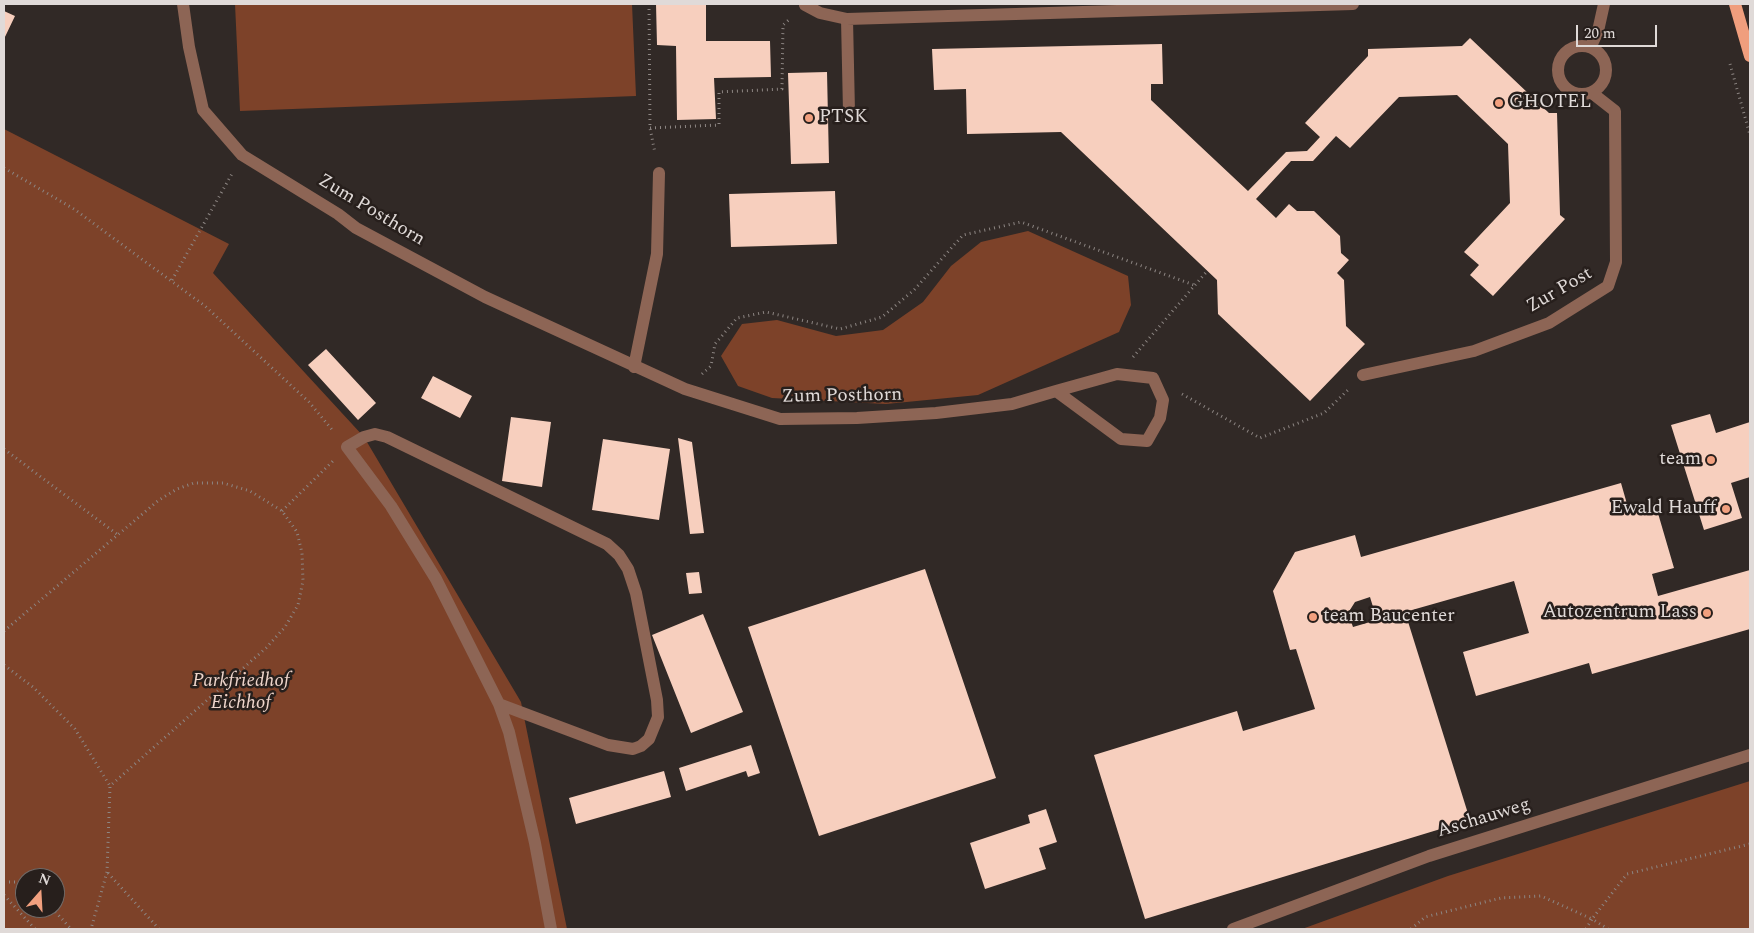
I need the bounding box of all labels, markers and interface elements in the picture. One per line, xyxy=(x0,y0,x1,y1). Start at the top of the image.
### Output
scale bar xyxy=(1579,15,1660,47)
text: 20 m xyxy=(1584,22,1616,45)
place label: GHOTEL xyxy=(1509,92,1592,114)
marker: GHOTEL xyxy=(1493,97,1505,109)
place label: PTSK xyxy=(819,107,868,129)
marker: PTSK xyxy=(803,112,815,124)
street label: Zum Posthorn xyxy=(313,170,429,252)
street label: Zur Post xyxy=(1523,263,1597,319)
street label: Zum Posthorn xyxy=(781,385,903,409)
place label: team xyxy=(1659,449,1701,471)
marker: team xyxy=(1705,454,1717,466)
place label: Ewald Hauff xyxy=(1611,498,1716,520)
marker: Ewald Hauff xyxy=(1720,503,1732,515)
place label: Autozentrum Lass xyxy=(1543,602,1697,624)
place label: team Baucenter xyxy=(1323,606,1455,628)
marker: Autozentrum Lass xyxy=(1701,607,1713,619)
marker: team Baucenter xyxy=(1307,611,1319,623)
park label: Parkfriedhof Eichhof xyxy=(192,671,290,715)
street label: Aschauweg xyxy=(1435,794,1533,844)
north arrow xyxy=(15,868,65,918)
text: N xyxy=(36,868,54,891)

